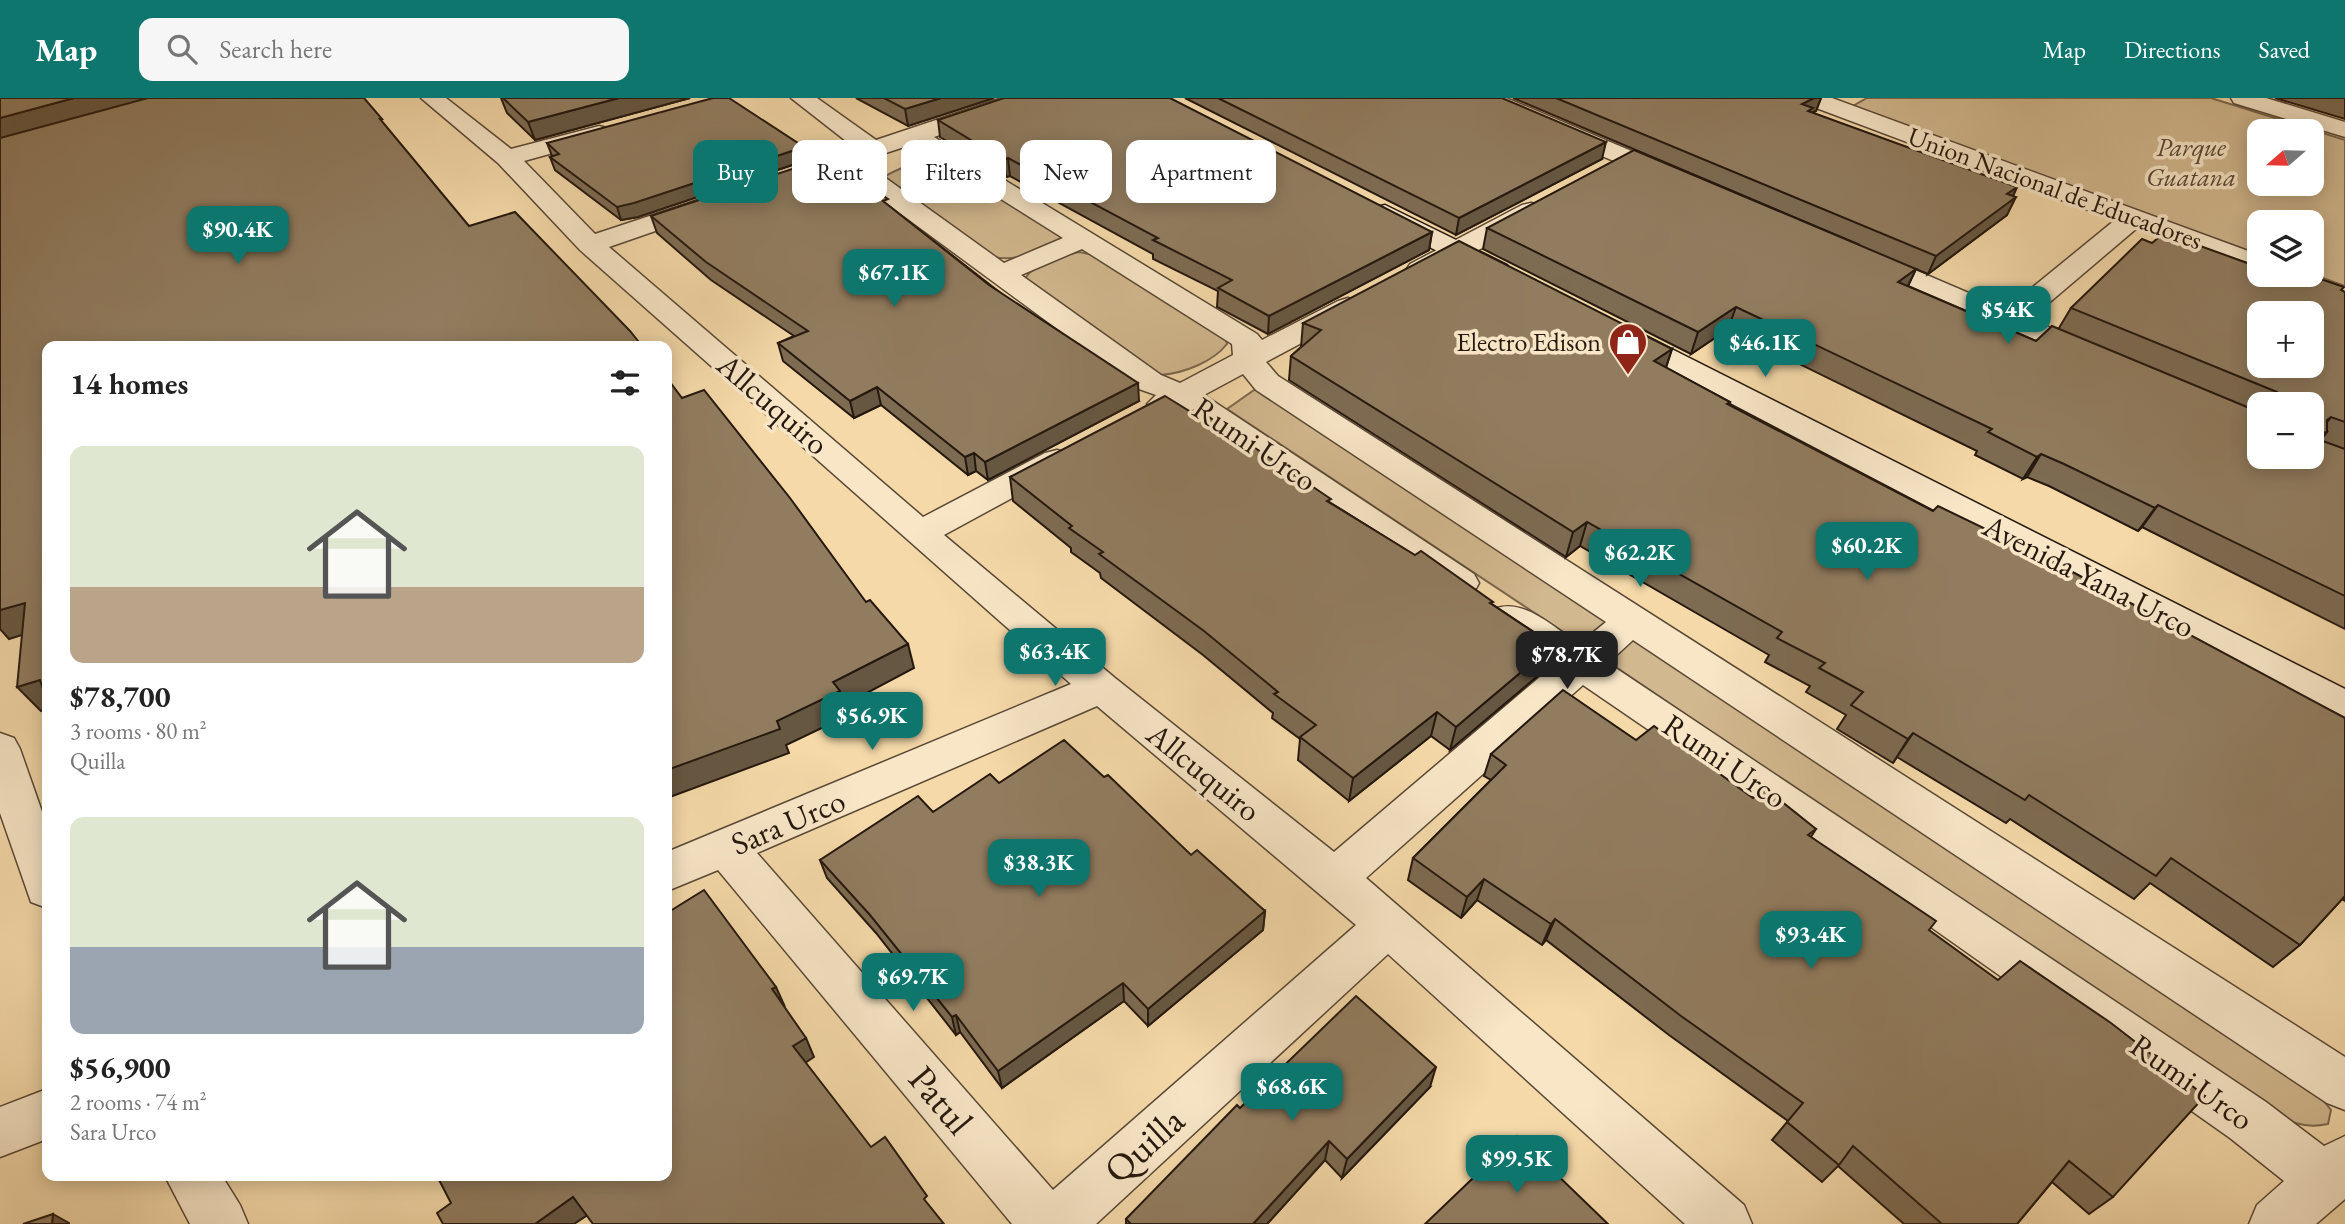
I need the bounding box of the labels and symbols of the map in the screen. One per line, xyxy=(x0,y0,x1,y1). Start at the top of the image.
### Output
street label: Union Nacional de Educadores xyxy=(1903,119,2207,257)
north arrow xyxy=(2247,119,2324,196)
park label: Parque Guatana xyxy=(2146,130,2236,194)
pin: $90.4K xyxy=(181,206,295,266)
pin: $67.1K xyxy=(837,250,951,309)
pin: $54K xyxy=(1967,286,2049,346)
pin: $46.1K xyxy=(1708,320,1822,379)
shop icon: Electro Edison xyxy=(1607,321,1649,376)
place label: Electro Edison xyxy=(1456,325,1601,359)
street label: Allcuquiro xyxy=(707,343,838,464)
street label: Rumi Urco xyxy=(1185,387,1325,501)
street label: Avenida Yana Urco xyxy=(1975,504,2202,647)
pin: $60.2K xyxy=(1810,522,1924,582)
pin: $62.2K xyxy=(1583,530,1697,589)
pin: $63.4K xyxy=(998,628,1112,688)
pin: $78.7K xyxy=(1510,632,1624,691)
pin: $56.9K xyxy=(815,692,929,752)
street label: Rumi Urco xyxy=(1655,704,1795,818)
street label: Allcuquiro xyxy=(1137,712,1270,831)
street label: Sara Urco xyxy=(725,779,851,865)
pin: $38.3K xyxy=(982,840,1096,899)
pin: $93.4K xyxy=(1754,912,1868,971)
pin: $69.7K xyxy=(856,954,970,1013)
street label: Rumi Urco xyxy=(2122,1024,2262,1140)
street label: Patul xyxy=(898,1055,984,1144)
pin: $68.6K xyxy=(1235,1063,1349,1123)
street label: Quilla xyxy=(1093,1095,1195,1194)
pin: $99.5K xyxy=(1460,1136,1574,1195)

